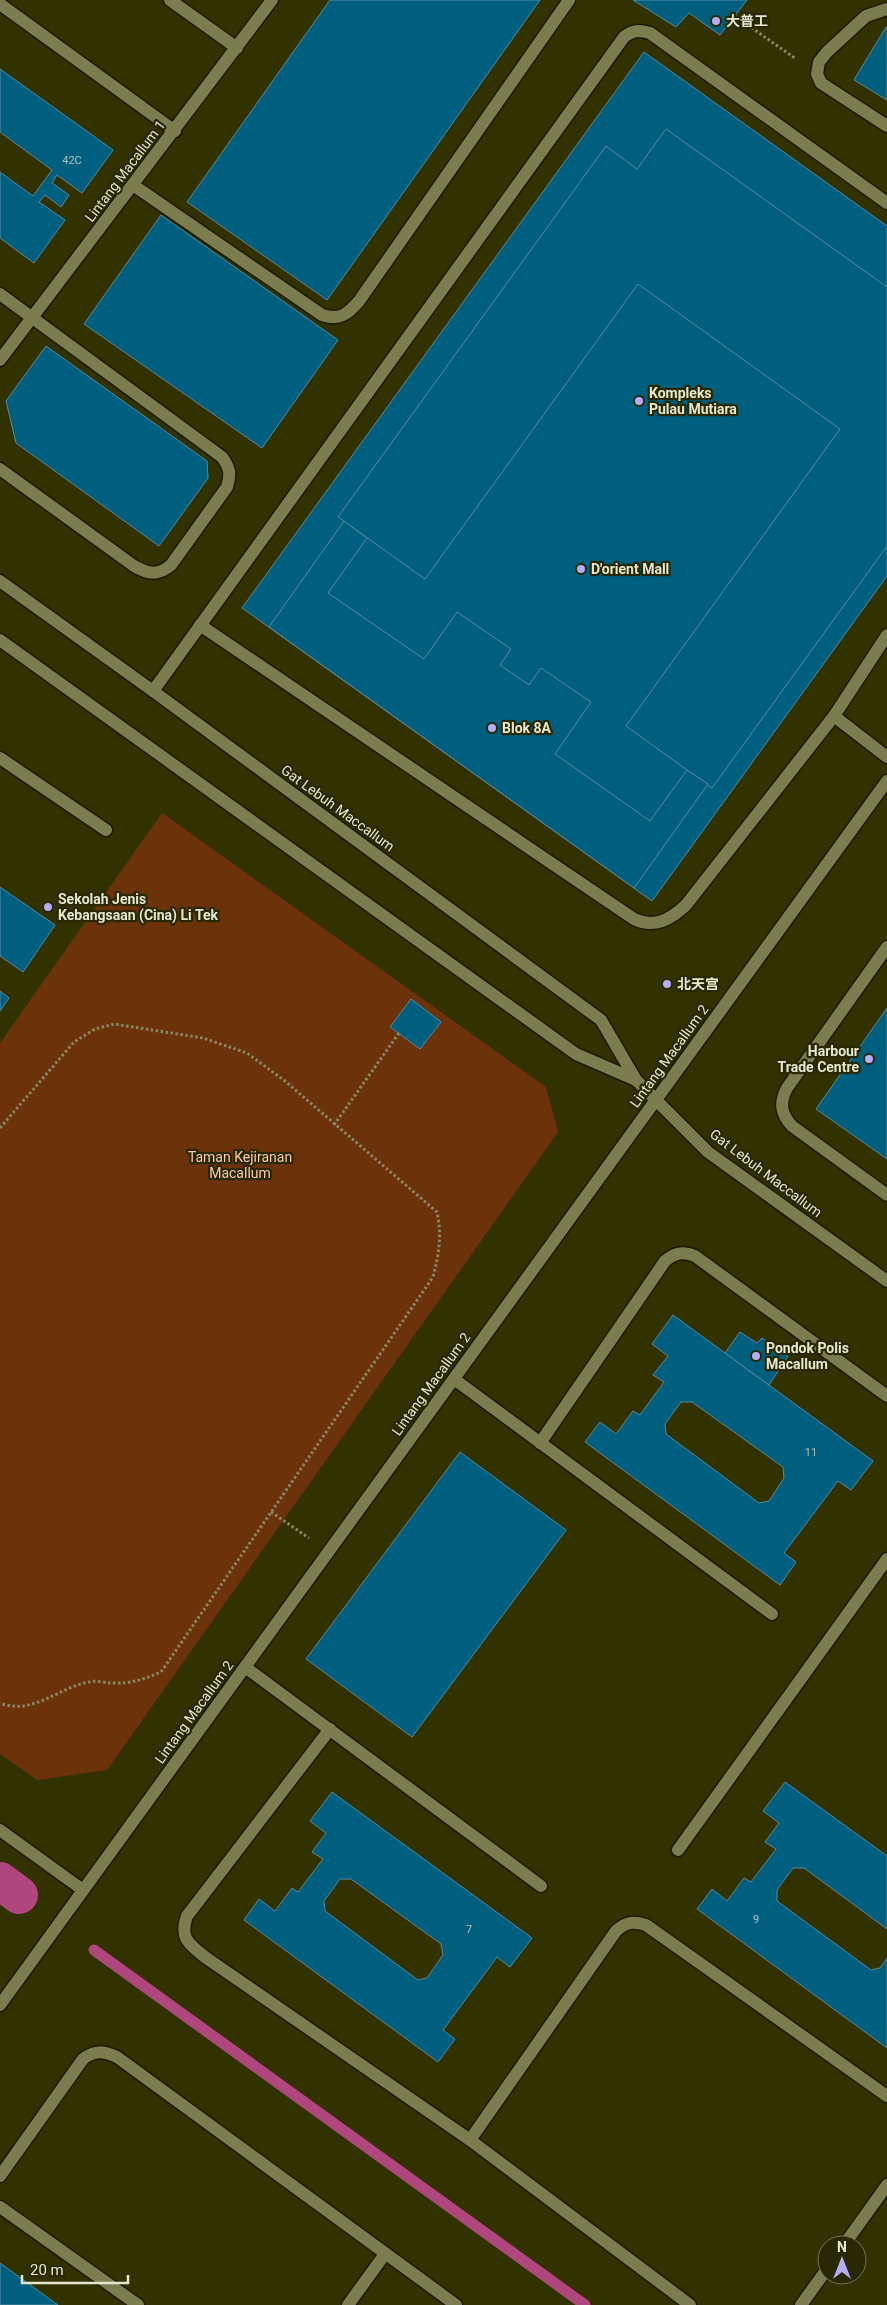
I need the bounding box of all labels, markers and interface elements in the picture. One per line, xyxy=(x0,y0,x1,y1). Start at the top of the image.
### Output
place label: 大普工 xyxy=(726,13,768,29)
marker: 大普工 xyxy=(710,15,722,27)
street label: Lintang Macallum 1 xyxy=(82,117,168,225)
house number: 42C xyxy=(62,154,82,167)
place label: Kompleks Pulau Mutiara xyxy=(649,385,737,417)
marker: Kompleks Pulau Mutiara xyxy=(633,395,645,407)
place label: D'orient Mall xyxy=(591,561,669,577)
marker: D'orient Mall xyxy=(575,563,587,575)
place label: Blok 8A xyxy=(502,720,552,736)
marker: Blok 8A xyxy=(486,722,498,734)
street label: Gat Lebuh Maccallum xyxy=(278,762,398,854)
place label: Sekolah Jenis Kebangsaan (Cina) Li Tek xyxy=(58,891,218,924)
marker: Sekolah Jenis Kebangsaan (Cina) Li Tek xyxy=(42,901,54,913)
place label: 北天宫 xyxy=(677,976,719,992)
marker: 北天宫 xyxy=(661,978,673,990)
street label: Lintang Macallum 2 xyxy=(626,1001,712,1110)
place label: Harbour Trade Centre xyxy=(778,1043,859,1075)
marker: Harbour Trade Centre xyxy=(863,1053,875,1065)
street label: Gat Lebuh Maccallum xyxy=(707,1126,825,1220)
park label: Taman Kejiranan Macallum xyxy=(188,1149,292,1181)
street label: Lintang Macallum 2 xyxy=(388,1329,474,1438)
place label: Pondok Polis Macallum xyxy=(766,1340,849,1372)
marker: Pondok Polis Macallum xyxy=(750,1350,762,1362)
house number: 11 xyxy=(805,1446,817,1459)
street label: Lintang Macallum 2 xyxy=(151,1657,237,1766)
house number: 9 xyxy=(753,1913,759,1926)
house number: 7 xyxy=(466,1923,472,1936)
north arrow xyxy=(817,2235,867,2285)
text: N xyxy=(837,2239,847,2255)
scale bar xyxy=(22,2252,129,2284)
text: 20 m xyxy=(30,2261,64,2279)

